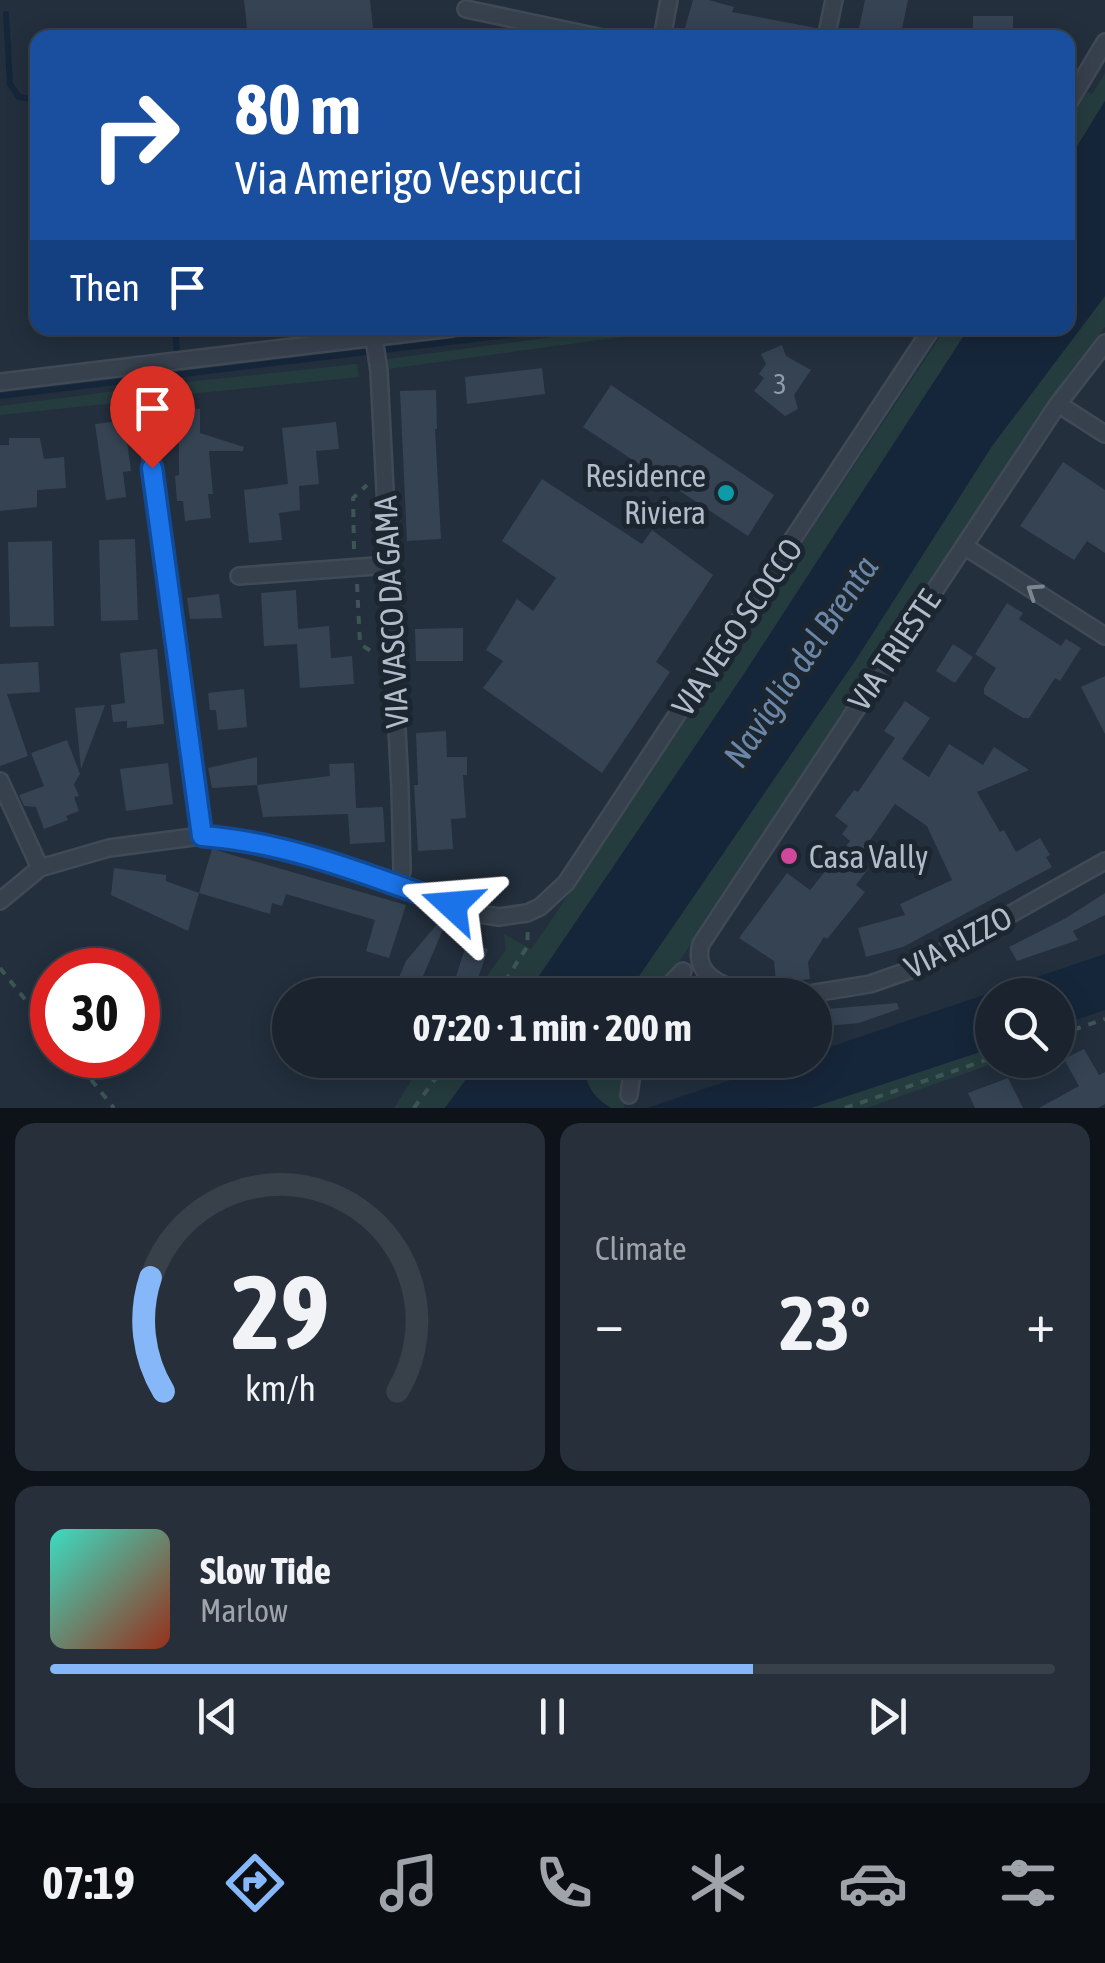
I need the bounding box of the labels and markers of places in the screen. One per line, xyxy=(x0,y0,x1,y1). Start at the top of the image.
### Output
pin xyxy=(110,366,195,469)
place label: Residence Riviera xyxy=(585,457,706,531)
marker: Residence Riviera xyxy=(715,482,737,504)
place label: Casa Vally xyxy=(809,838,928,875)
marker: Casa Vally xyxy=(778,845,800,867)

